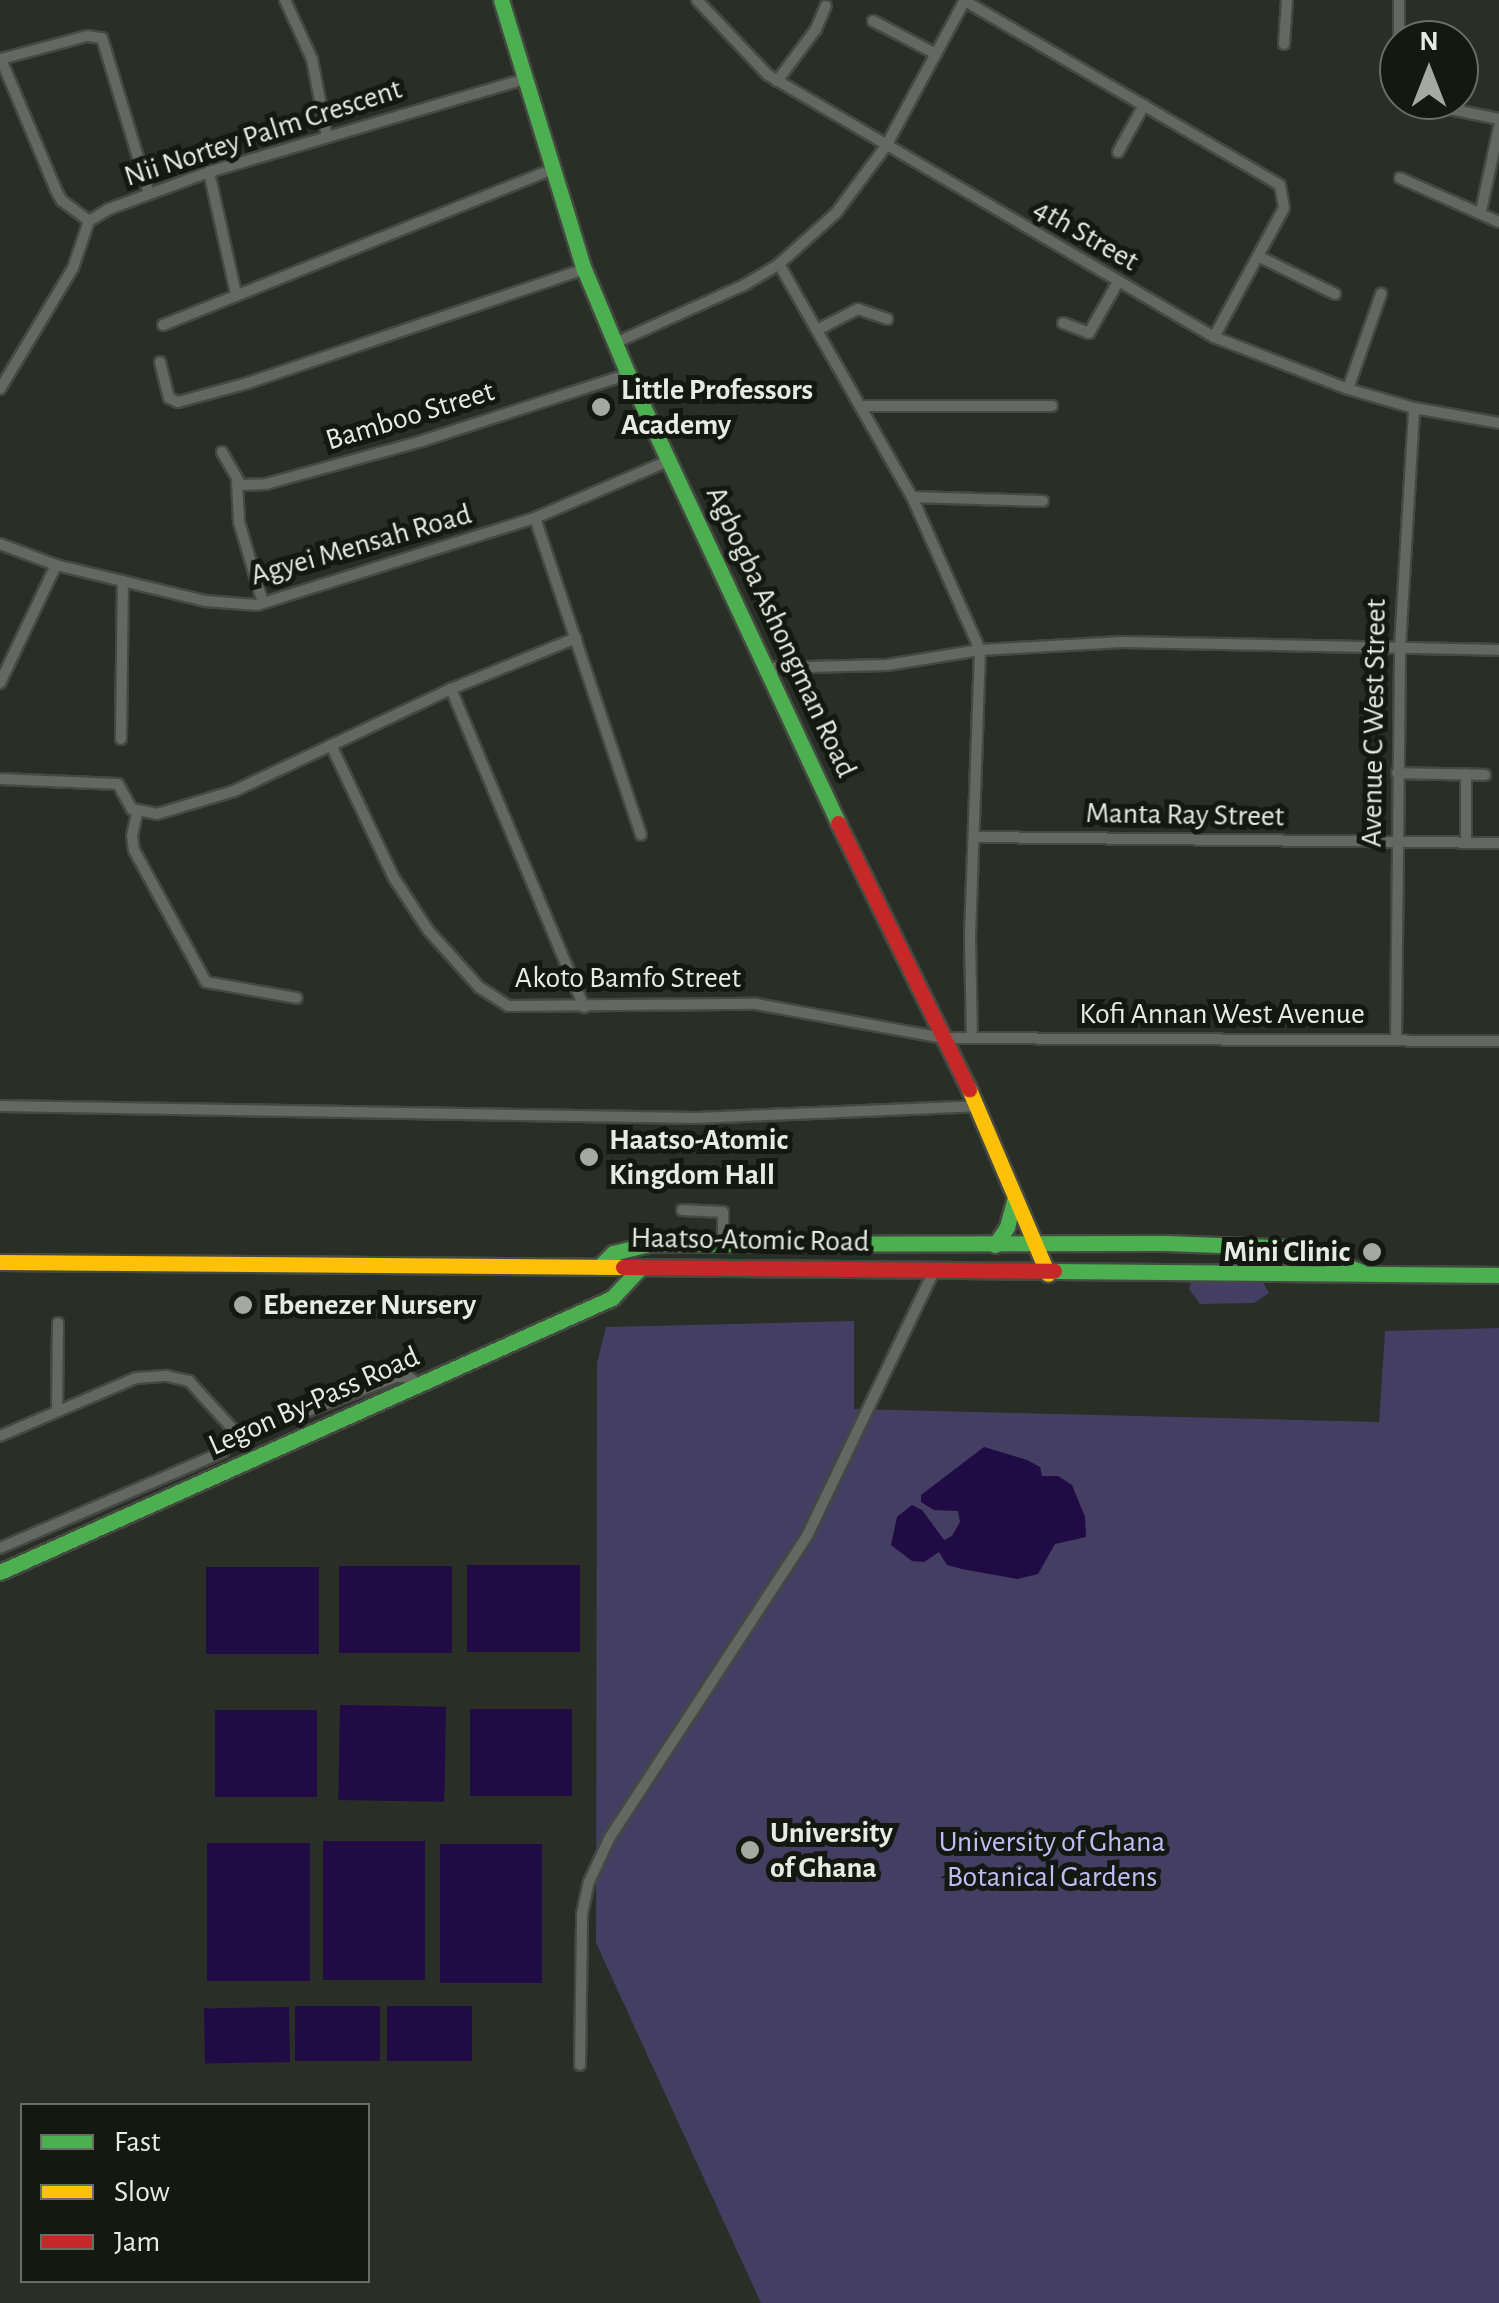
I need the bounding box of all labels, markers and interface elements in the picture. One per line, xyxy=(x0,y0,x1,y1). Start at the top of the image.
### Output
north arrow xyxy=(1379,20,1479,120)
text: N xyxy=(1419,28,1439,56)
street label: Nii Nortey Palm Crescent xyxy=(120,71,406,195)
street label: 4th Street xyxy=(1027,191,1145,279)
place label: Little Professors Academy xyxy=(621,372,813,442)
street label: Bamboo Street xyxy=(321,373,499,459)
marker: Little Professors Academy xyxy=(590,396,612,418)
street label: Agbogba Ashongman Road xyxy=(698,481,864,783)
street label: Agyei Mensah Road xyxy=(246,496,476,594)
street label: Avenue C West Street xyxy=(1354,598,1394,848)
street label: Manta Ray Street xyxy=(1085,795,1285,835)
street label: Akoto Bamfo Street xyxy=(515,960,741,996)
street label: Kofi Annan West Avenue xyxy=(1079,996,1365,1032)
place label: Haatso-Atomic Kingdom Hall xyxy=(609,1122,788,1192)
marker: Haatso-Atomic Kingdom Hall xyxy=(578,1146,600,1168)
street label: Haatso-Atomic Road xyxy=(630,1220,870,1260)
place label: Mini Clinic xyxy=(1223,1234,1350,1270)
marker: Mini Clinic xyxy=(1359,1239,1385,1265)
place label: Ebenezer Nursery xyxy=(263,1287,476,1323)
marker: Ebenezer Nursery xyxy=(232,1294,254,1316)
street label: Legon By-Pass Road xyxy=(203,1338,425,1464)
place label: University of Ghana xyxy=(770,1815,893,1886)
park label: University of Ghana Botanical Gardens xyxy=(939,1824,1165,1894)
marker: University of Ghana xyxy=(739,1839,761,1861)
legend xyxy=(20,2103,370,2283)
text: Fast xyxy=(114,2127,161,2157)
text: Slow xyxy=(114,2177,170,2207)
text: Jam xyxy=(114,2227,160,2257)

